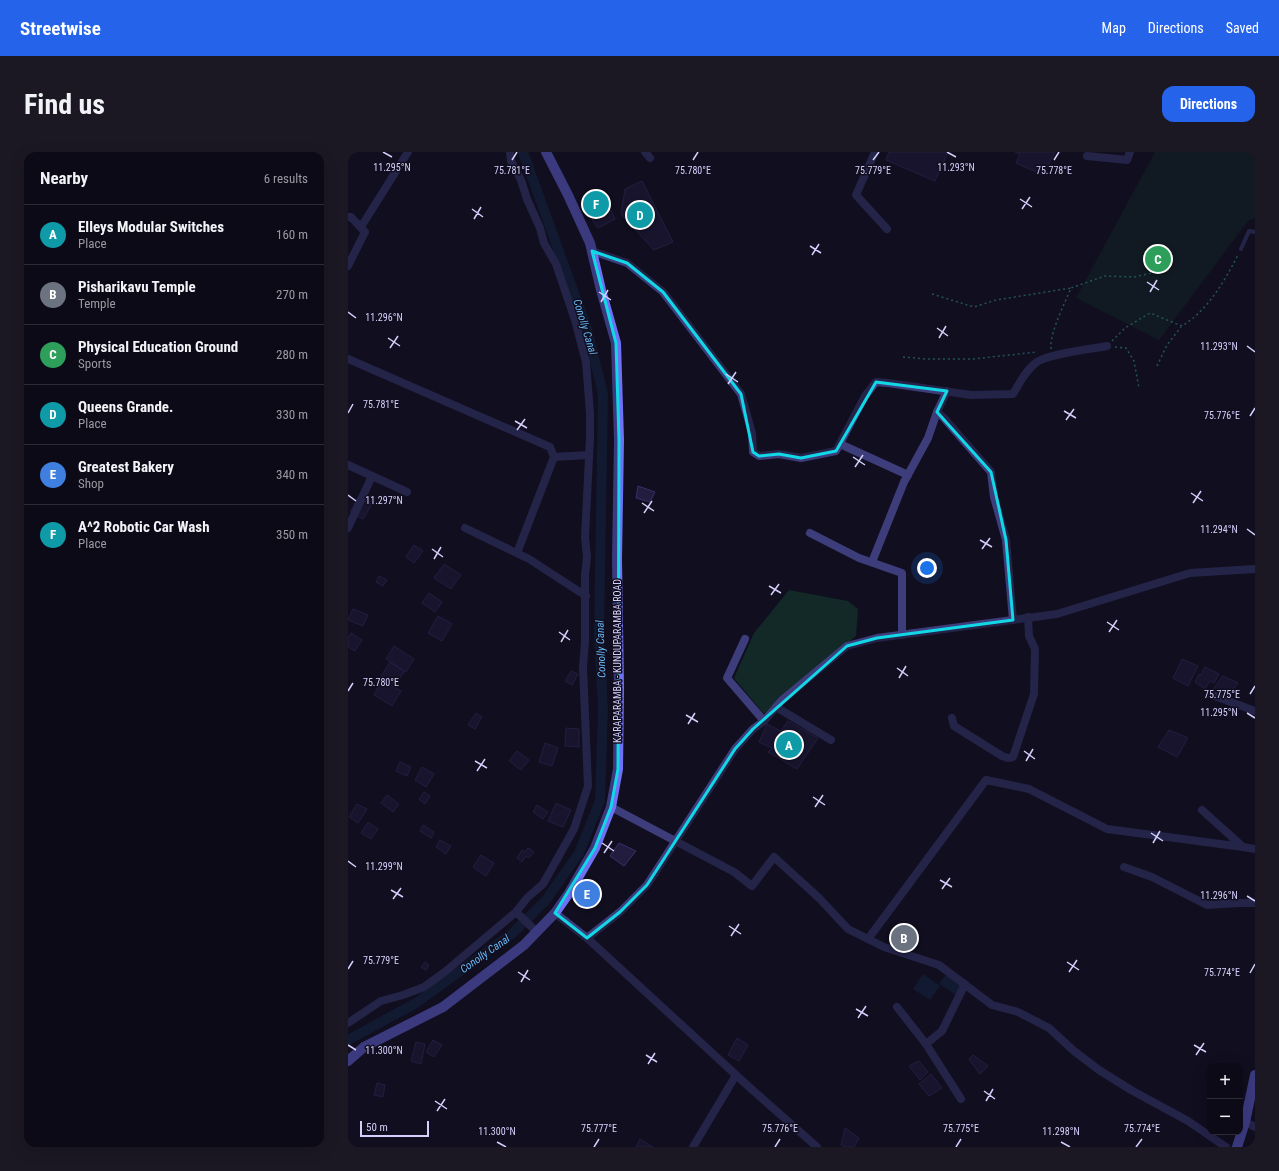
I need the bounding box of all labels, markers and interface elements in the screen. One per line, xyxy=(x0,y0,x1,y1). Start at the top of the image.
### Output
text: Streetwise xyxy=(20,17,101,40)
text: Map xyxy=(1102,20,1126,36)
text: Directions xyxy=(1148,20,1204,36)
text: Saved xyxy=(1226,20,1259,36)
button: Directions xyxy=(1162,86,1255,122)
text: Find us xyxy=(24,88,105,121)
text: 11.295°N xyxy=(373,162,411,173)
text: 11.293°N xyxy=(937,162,975,173)
text: 75.781°E xyxy=(494,165,530,176)
text: 75.780°E xyxy=(675,165,711,176)
text: 75.779°E xyxy=(855,165,891,176)
text: 75.778°E xyxy=(1036,165,1072,176)
text: Nearby xyxy=(40,168,88,188)
text: 6 results xyxy=(264,171,308,186)
pin: F xyxy=(583,189,609,219)
pin: D xyxy=(627,200,653,230)
text: Elleys Modular Switches xyxy=(78,218,224,236)
text: A xyxy=(49,227,57,242)
text: 160 m xyxy=(276,227,308,242)
text: Place xyxy=(78,236,107,251)
pin: C xyxy=(1145,244,1171,274)
text: Pisharikavu Temple xyxy=(78,278,196,296)
text: B xyxy=(49,287,57,302)
text: 270 m xyxy=(276,287,308,302)
text: Temple xyxy=(78,296,116,311)
water label: Conolly Canal xyxy=(570,298,600,357)
text: 11.296°N xyxy=(365,312,403,323)
text: Physical Education Ground xyxy=(78,338,238,356)
text: 11.293°N xyxy=(1200,341,1238,352)
text: C xyxy=(49,347,57,362)
text: 280 m xyxy=(276,347,308,362)
text: Sports xyxy=(78,356,112,371)
text: Queens Grande. xyxy=(78,398,173,416)
text: 75.781°E xyxy=(363,399,399,410)
text: D xyxy=(49,407,57,422)
text: 330 m xyxy=(276,407,308,422)
text: 75.776°E xyxy=(1204,410,1240,421)
text: Place xyxy=(78,416,107,431)
text: Greatest Bakery xyxy=(78,458,174,476)
text: E xyxy=(50,467,56,482)
text: 340 m xyxy=(276,467,308,482)
text: Shop xyxy=(78,476,104,491)
text: 11.297°N xyxy=(365,495,403,506)
text: A^2 Robotic Car Wash xyxy=(78,518,210,536)
text: 11.294°N xyxy=(1200,524,1238,535)
text: F xyxy=(50,527,56,542)
text: 350 m xyxy=(276,527,308,542)
text: Place xyxy=(78,536,107,551)
your location xyxy=(917,558,937,578)
street label: KARAPARAMBA - KUNDUPARAMBA ROAD xyxy=(612,579,623,743)
water label: Conolly Canal xyxy=(593,619,609,678)
text: 75.780°E xyxy=(363,677,399,688)
text: 75.775°E xyxy=(1204,689,1240,700)
text: 11.295°N xyxy=(1200,707,1238,718)
pin: A xyxy=(776,730,802,760)
text: 11.299°N xyxy=(365,861,403,872)
pin: E xyxy=(574,879,600,909)
text: 11.296°N xyxy=(1200,890,1238,901)
pin: B xyxy=(891,923,917,953)
water label: Conolly Canal xyxy=(458,932,513,976)
text: 75.779°E xyxy=(363,955,399,966)
text: 75.774°E xyxy=(1204,967,1240,978)
text: 11.300°N xyxy=(365,1045,403,1056)
map controls xyxy=(1207,1063,1243,1135)
button: + xyxy=(1207,1063,1243,1099)
button: − xyxy=(1207,1099,1243,1135)
scale bar xyxy=(360,1119,429,1138)
text: 50 m xyxy=(366,1121,388,1134)
text: 75.777°E xyxy=(581,1123,617,1134)
text: 75.776°E xyxy=(762,1123,798,1134)
text: 75.775°E xyxy=(943,1123,979,1134)
text: 75.774°E xyxy=(1124,1123,1160,1134)
text: 11.300°N xyxy=(478,1126,516,1137)
text: 11.298°N xyxy=(1042,1126,1080,1137)

